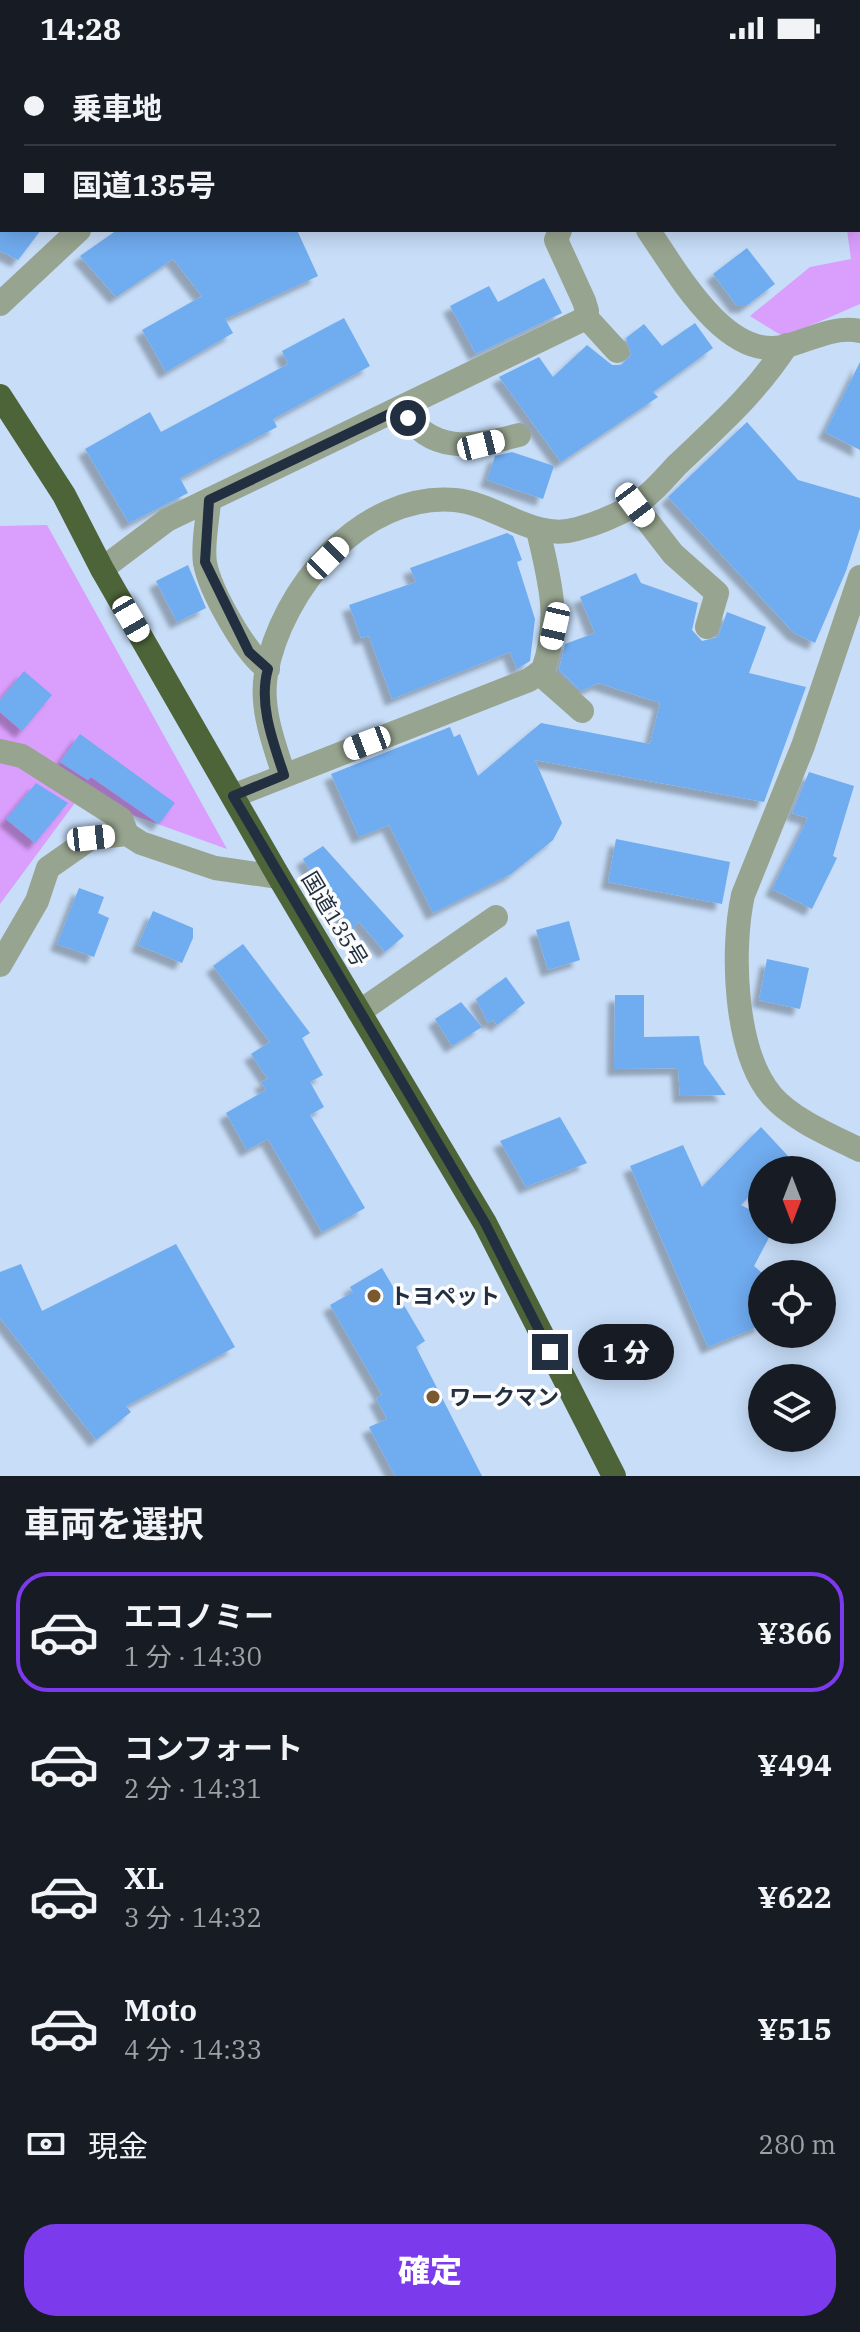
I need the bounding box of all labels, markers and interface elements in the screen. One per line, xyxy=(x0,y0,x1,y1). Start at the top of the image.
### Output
text: 14:28 xyxy=(40,9,121,48)
text: 乗車地 xyxy=(72,88,162,127)
text: 国道135号 xyxy=(72,165,216,204)
route start xyxy=(390,400,426,436)
car xyxy=(455,428,507,462)
car xyxy=(611,479,659,531)
car xyxy=(303,533,353,583)
car xyxy=(109,592,153,646)
car xyxy=(538,600,572,652)
car xyxy=(340,723,394,763)
car xyxy=(66,824,116,852)
street label: 国道135号 xyxy=(296,866,375,971)
north arrow xyxy=(748,1156,836,1244)
map controls xyxy=(748,1156,836,1452)
button: locate xyxy=(748,1260,836,1348)
place label: トヨペット xyxy=(390,1281,500,1310)
marker: トヨペット xyxy=(365,1287,383,1305)
callout: 1 分 xyxy=(578,1324,674,1380)
route end xyxy=(532,1334,568,1370)
text: 1 分 xyxy=(602,1335,650,1369)
button: layers xyxy=(748,1364,836,1452)
place label: ワークマン xyxy=(449,1382,559,1411)
marker: ワークマン xyxy=(424,1388,442,1406)
text: 車両を選択 xyxy=(24,1500,204,1547)
icon: car xyxy=(28,1596,100,1668)
text: エコノミー xyxy=(124,1596,274,1635)
text: ¥366 xyxy=(758,1613,832,1652)
text: 1 分 · 14:30 xyxy=(124,1639,262,1673)
icon: car xyxy=(28,1728,100,1800)
text: コンフォート xyxy=(124,1728,303,1767)
text: ¥494 xyxy=(758,1745,832,1784)
text: 2 分 · 14:31 xyxy=(124,1771,262,1805)
text: XL xyxy=(124,1858,164,1897)
icon: car xyxy=(28,1860,100,1932)
text: ¥622 xyxy=(758,1877,832,1916)
text: 3 分 · 14:32 xyxy=(124,1900,262,1934)
text: Moto xyxy=(124,1990,197,2029)
icon: car xyxy=(28,1992,100,2064)
text: ¥515 xyxy=(758,2009,832,2048)
text: 4 分 · 14:33 xyxy=(124,2032,262,2066)
icon: cash xyxy=(24,2122,68,2166)
text: 現金 xyxy=(88,2126,148,2165)
text: 280 m xyxy=(758,2127,836,2161)
button: 確定 xyxy=(24,2224,836,2316)

